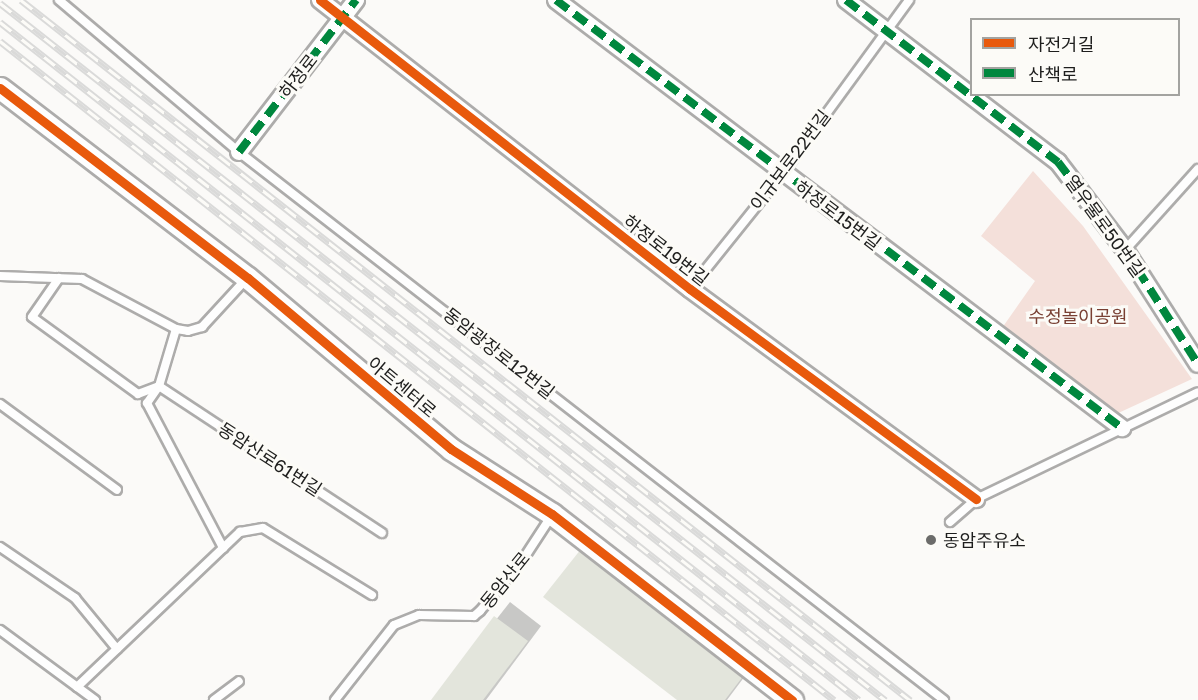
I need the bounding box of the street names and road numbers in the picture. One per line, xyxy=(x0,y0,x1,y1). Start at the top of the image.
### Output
street label: 하정로 xyxy=(274,50,322,102)
street label: 이규보로22번길 xyxy=(745,105,835,215)
street label: 열우물로50번길 xyxy=(1061,171,1149,281)
street label: 하정로15번길 xyxy=(791,176,885,254)
street label: 하정로19번길 xyxy=(619,210,713,290)
street label: 동암광장로12번길 xyxy=(439,303,559,403)
street label: 아트센터로 xyxy=(363,352,441,422)
street label: 동암산로61번길 xyxy=(214,418,326,500)
street label: 동암산로 xyxy=(476,547,534,613)

